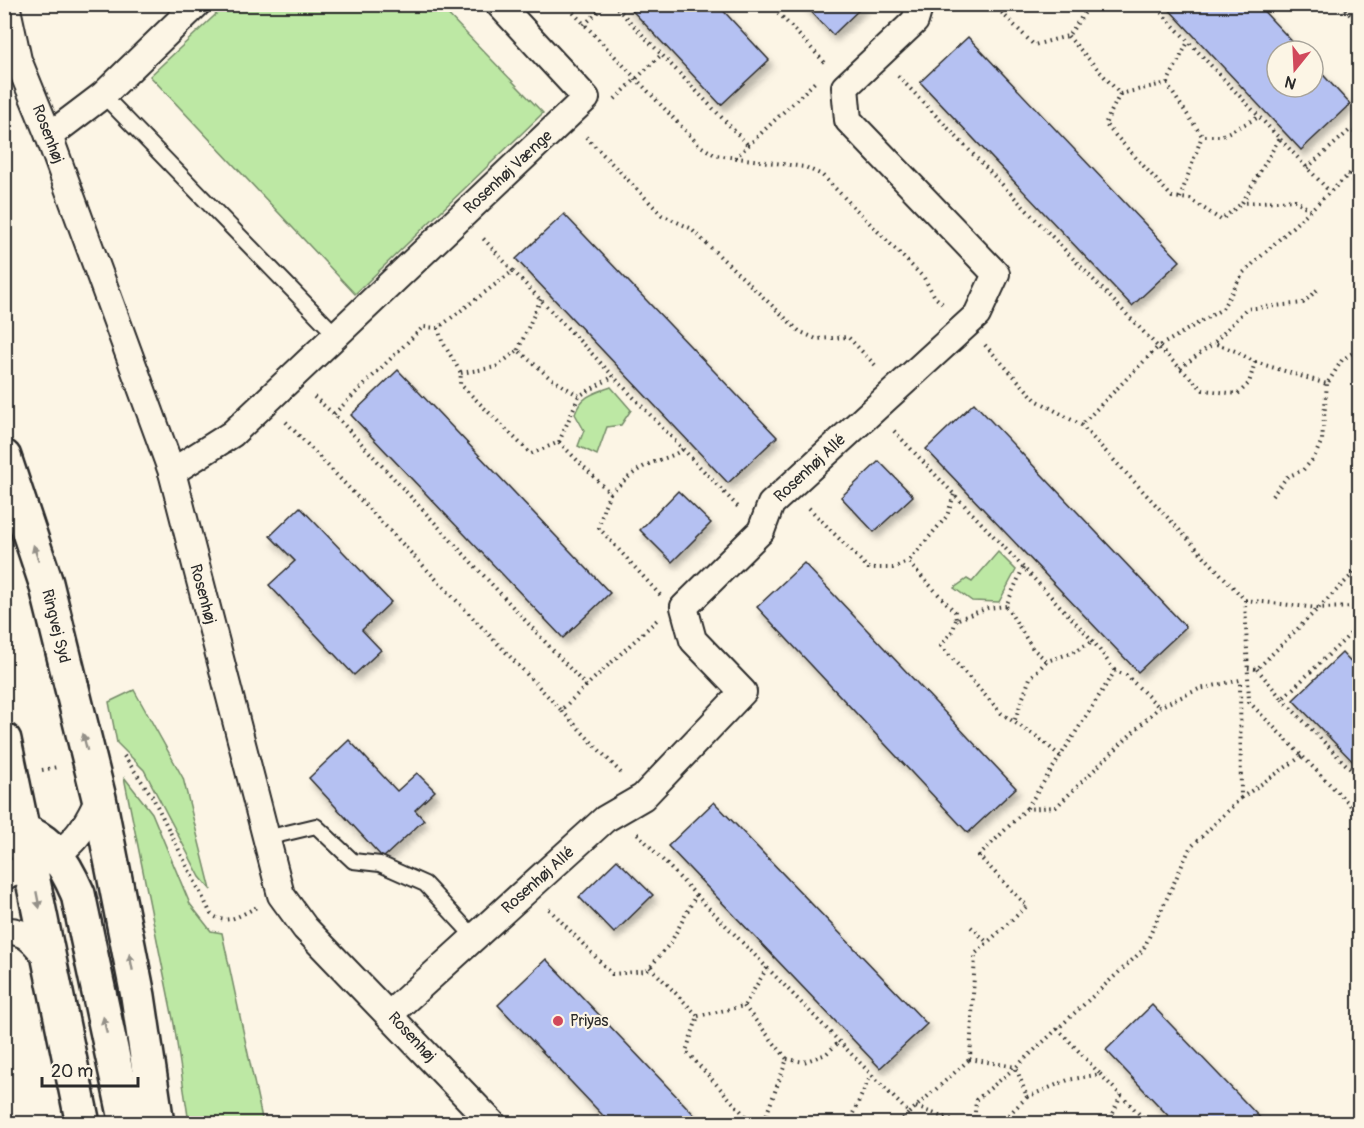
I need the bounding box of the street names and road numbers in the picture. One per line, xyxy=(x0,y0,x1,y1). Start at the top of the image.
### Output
street label: Rosenhøj xyxy=(28,102,68,166)
street label: Rosenhøj Vænge xyxy=(460,126,557,218)
street label: Rosenhøj Allé xyxy=(770,430,850,506)
street label: Rosenhøj xyxy=(185,562,221,626)
street label: Ringvej Syd xyxy=(37,587,75,665)
street label: Rosenhøj Allé xyxy=(497,842,579,918)
street label: Rosenhøj xyxy=(384,1008,440,1066)

